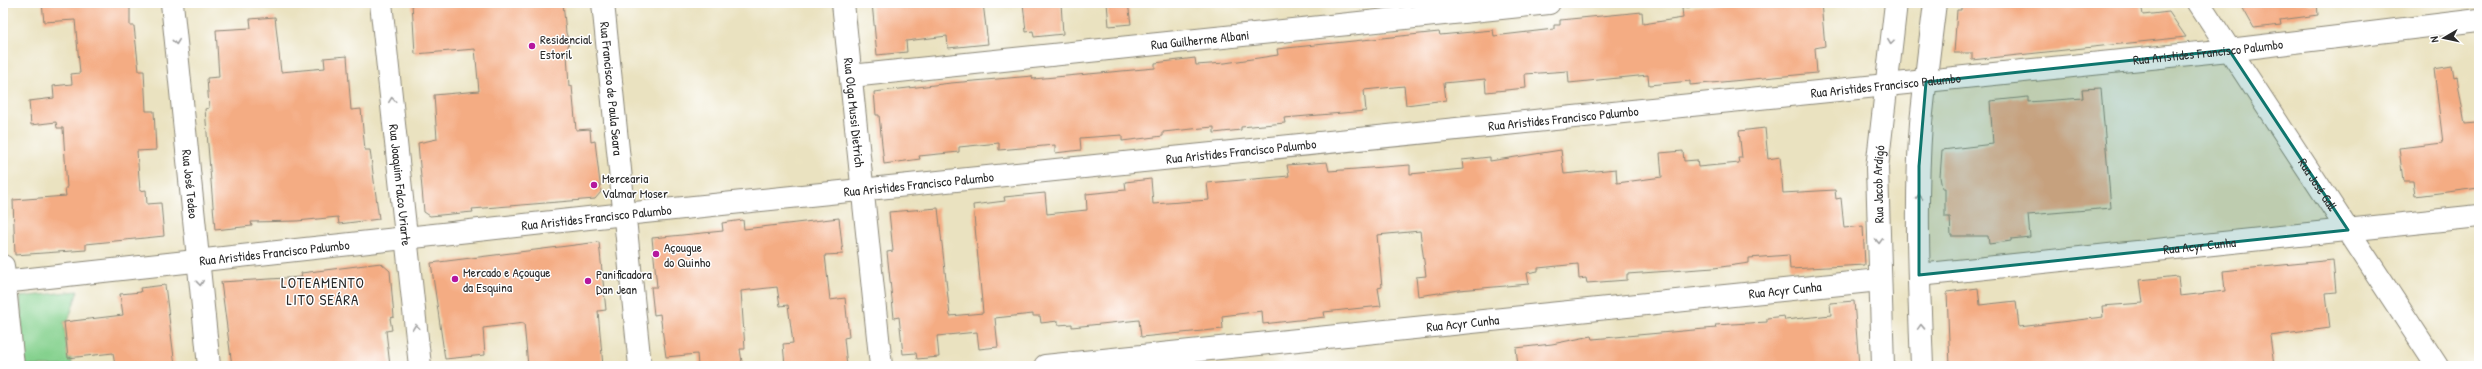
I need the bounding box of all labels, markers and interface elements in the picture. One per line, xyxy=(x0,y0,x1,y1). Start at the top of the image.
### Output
north arrow xyxy=(2424,18,2464,58)
street label: Rua Francisco de Paula Seara xyxy=(596,21,627,156)
street label: Rua Guilherme Albani xyxy=(1150,25,1250,54)
place label: Residencial Estoril xyxy=(540,30,592,63)
street label: Rua Aristides Francisco Palumbo xyxy=(2132,35,2284,69)
text: N xyxy=(2427,35,2441,44)
one-way arrow xyxy=(172,39,181,45)
one-way arrow xyxy=(1887,39,1896,45)
marker: Residencial Estoril xyxy=(527,41,537,51)
street label: Rua Olga Mussi Dietrich xyxy=(840,57,869,169)
street label: Rua Aristides Francisco Palumbo xyxy=(1810,68,1962,102)
one-way arrow xyxy=(387,97,396,104)
street label: Rua Aristides Francisco Palumbo xyxy=(1487,101,1639,135)
street label: Rua Joaquim Falco Uriarte xyxy=(385,123,416,247)
street label: Rua Aristides Francisco Palumbo xyxy=(1165,134,1317,168)
street label: Rua Jacob Ardigó xyxy=(1868,144,1889,223)
street label: Rua José Tedeo xyxy=(178,149,203,219)
street label: Rua José Gall xyxy=(2294,155,2342,215)
street label: Rua Aristides Francisco Palumbo xyxy=(843,167,995,201)
place label: Mercearia Valmar Moser xyxy=(602,169,668,202)
marker: Mercearia Valmar Moser xyxy=(589,180,599,190)
one-way arrow xyxy=(1915,194,1923,200)
street label: Rua Aristides Francisco Palumbo xyxy=(520,200,672,234)
street label: Rua Acyr Cunha xyxy=(2162,233,2237,258)
street label: Rua Aristides Francisco Palumbo xyxy=(198,235,350,269)
place label: Açougue do Quinho xyxy=(664,238,711,271)
one-way arrow xyxy=(1875,238,1883,244)
marker: Açougue do Quinho xyxy=(651,249,661,259)
place label: Mercado e Açougue da Esquina xyxy=(463,263,551,296)
place label: Panificadora Dan Jean xyxy=(596,265,652,298)
district label: LOTEAMENTO LITO SEÁRA xyxy=(281,272,365,310)
marker: Mercado e Açougue da Esquina xyxy=(450,274,460,284)
marker: Panificadora Dan Jean xyxy=(583,276,593,286)
street label: Rua Acyr Cunha xyxy=(1748,277,1822,302)
one-way arrow xyxy=(196,280,205,286)
street label: Rua Acyr Cunha xyxy=(1426,310,1500,336)
one-way arrow xyxy=(411,324,420,330)
one-way arrow xyxy=(1917,324,1925,330)

